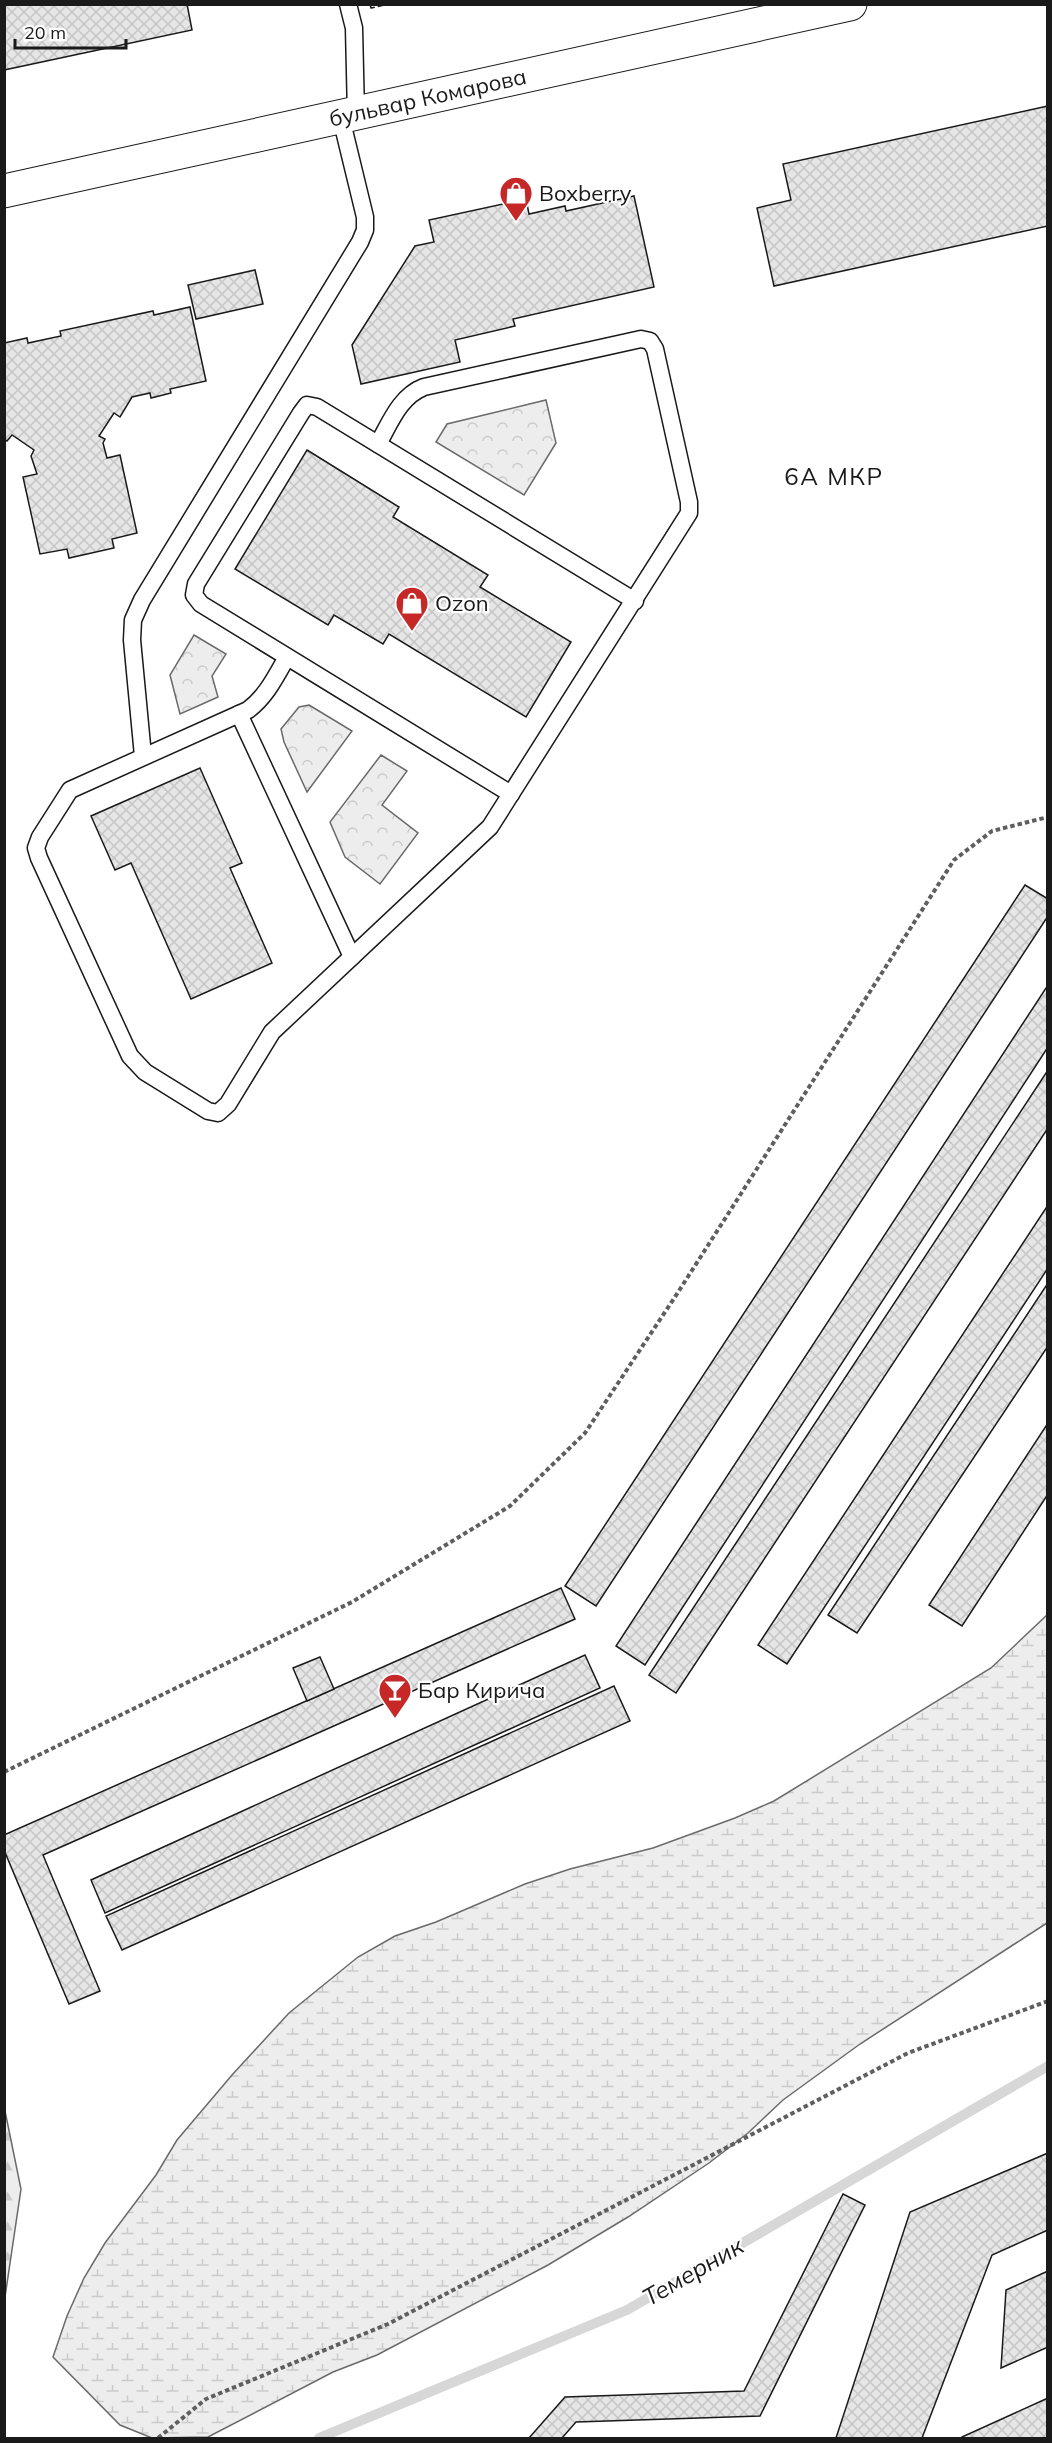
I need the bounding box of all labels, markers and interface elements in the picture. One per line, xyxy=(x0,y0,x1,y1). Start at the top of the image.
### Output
scale bar xyxy=(15,12,126,50)
text: 20 m xyxy=(24,21,66,44)
street label: бульвар Комарова xyxy=(327,62,529,133)
shop icon: Boxberry xyxy=(498,175,534,222)
place label: Boxberry xyxy=(539,179,632,207)
district label: 6А МКР xyxy=(784,461,884,491)
shop icon: Ozon xyxy=(394,585,430,632)
place label: Ozon xyxy=(435,589,489,617)
bar icon: Бар Кирича xyxy=(377,1672,413,1719)
place label: Бар Кирича xyxy=(418,1676,545,1704)
water label: Темерник xyxy=(637,2230,749,2312)

